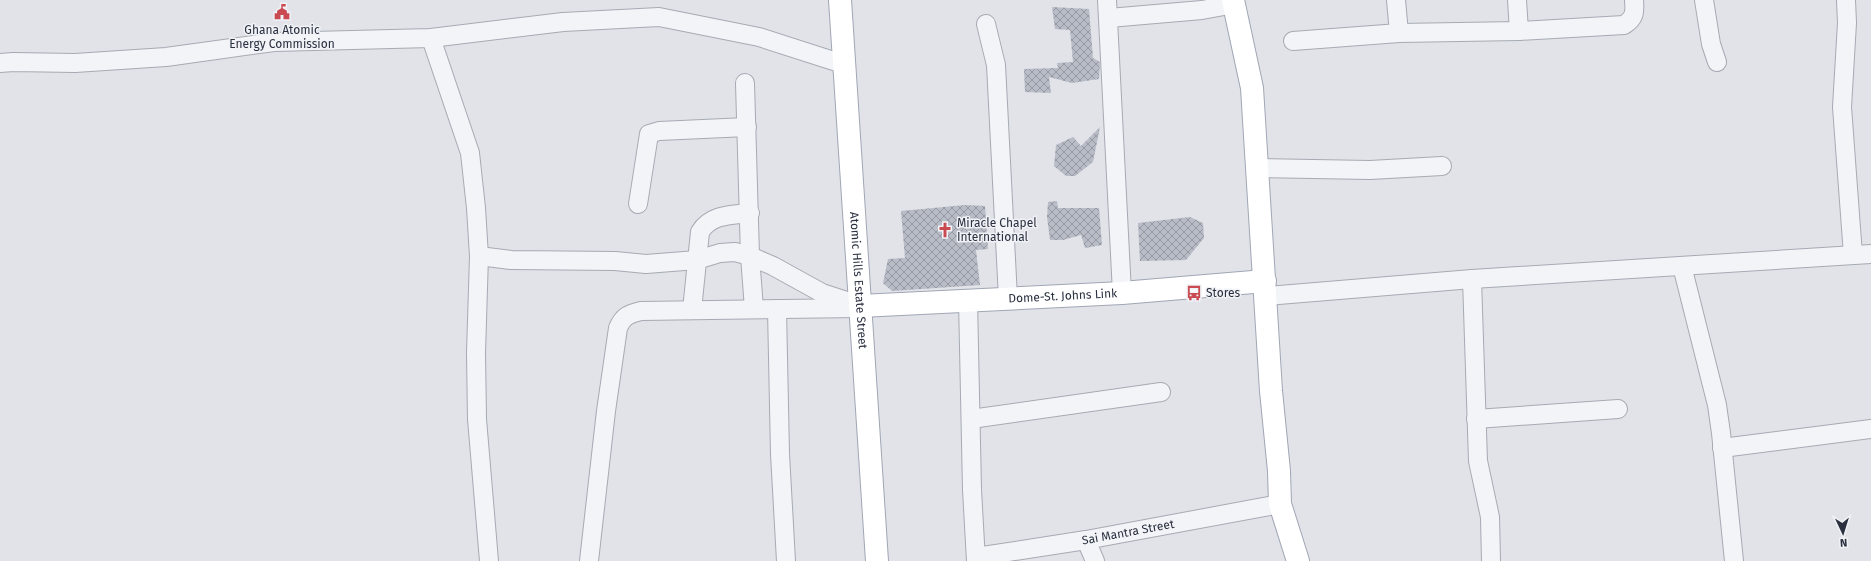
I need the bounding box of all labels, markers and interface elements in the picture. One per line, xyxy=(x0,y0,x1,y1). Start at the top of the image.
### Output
public building icon: Ghana Atomic Energy Commission xyxy=(273,3,291,21)
place label: Ghana Atomic Energy Commission xyxy=(229,23,335,51)
street label: Atomic Hills Estate Street xyxy=(847,211,870,350)
place label: Miracle Chapel International xyxy=(957,216,1037,244)
church icon: Miracle Chapel International xyxy=(936,221,954,239)
bus stop icon: Stores xyxy=(1185,284,1203,302)
street label: Dome-St. Johns Link xyxy=(1008,286,1118,306)
place label: Stores xyxy=(1206,286,1241,300)
north arrow xyxy=(1823,513,1863,553)
street label: Sai Mantra Street xyxy=(1081,517,1176,548)
text: N xyxy=(1840,536,1848,549)

